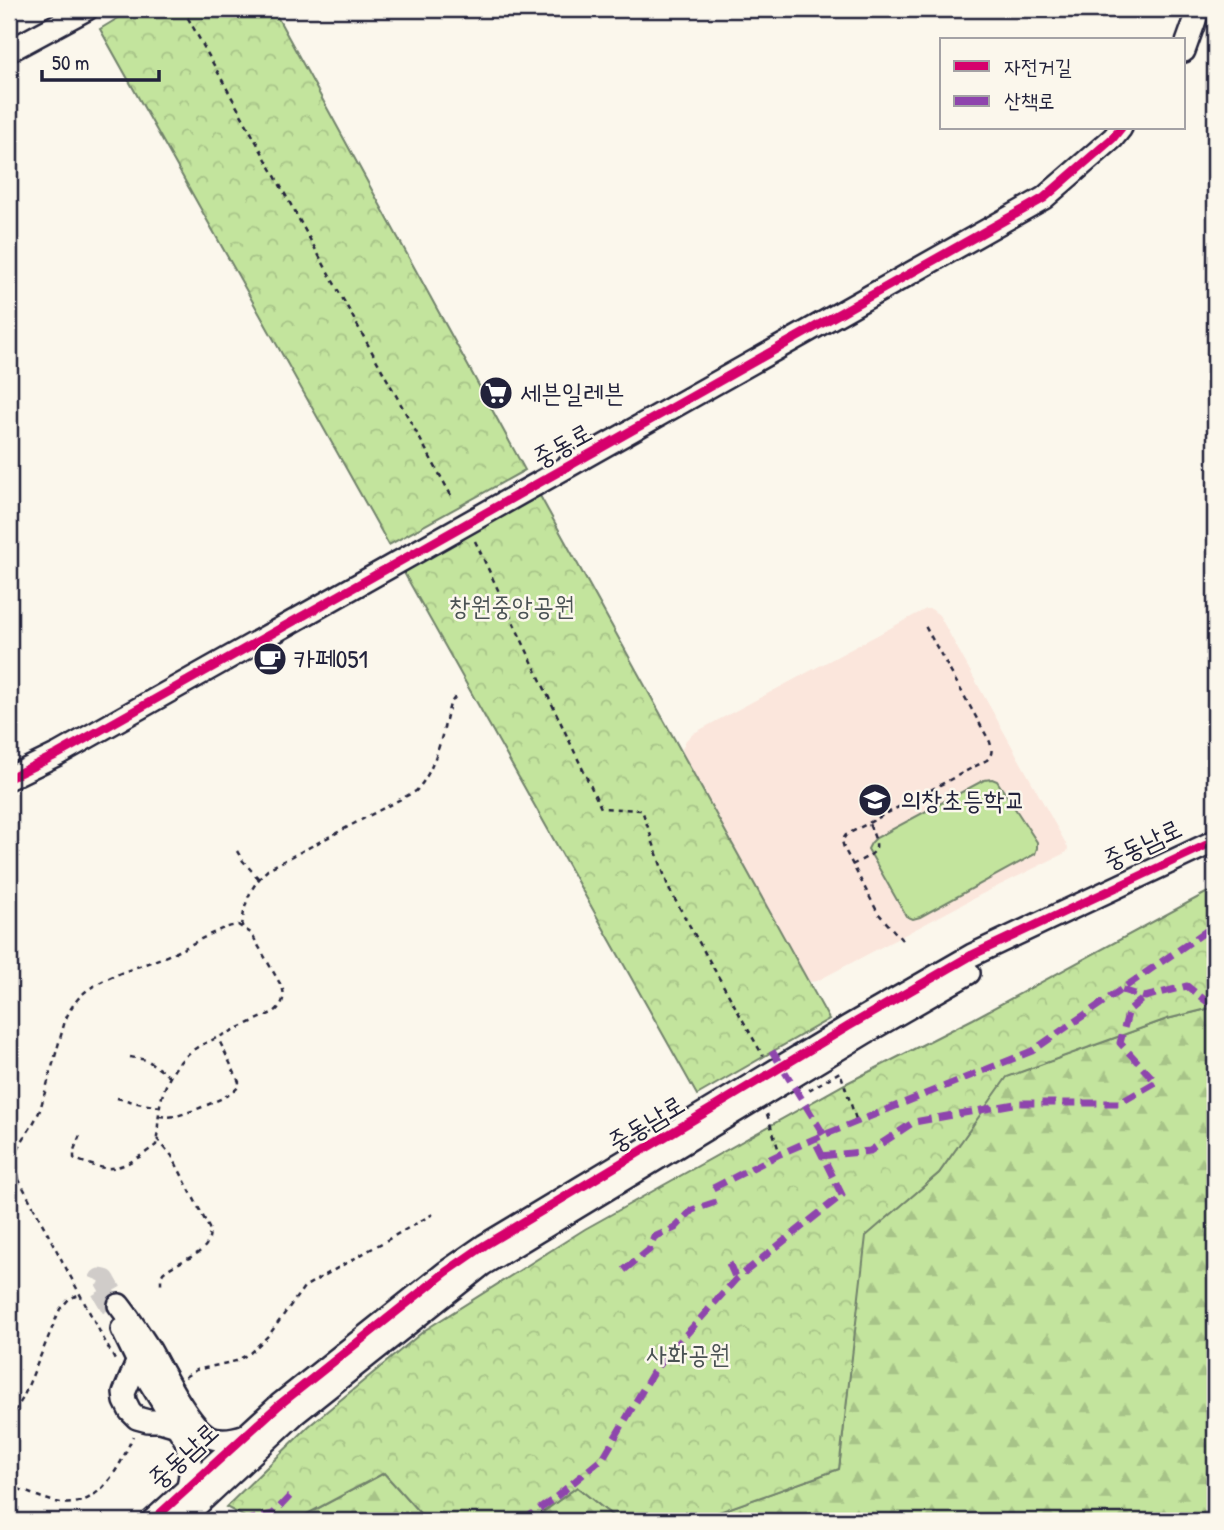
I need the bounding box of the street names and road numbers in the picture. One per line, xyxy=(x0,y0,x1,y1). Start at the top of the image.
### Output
street label: 중동로 xyxy=(526,414,598,475)
street label: 중동남로 xyxy=(1096,810,1187,877)
street label: 중동남로 xyxy=(601,1086,691,1159)
street label: 중동남로 xyxy=(140,1414,225,1496)

